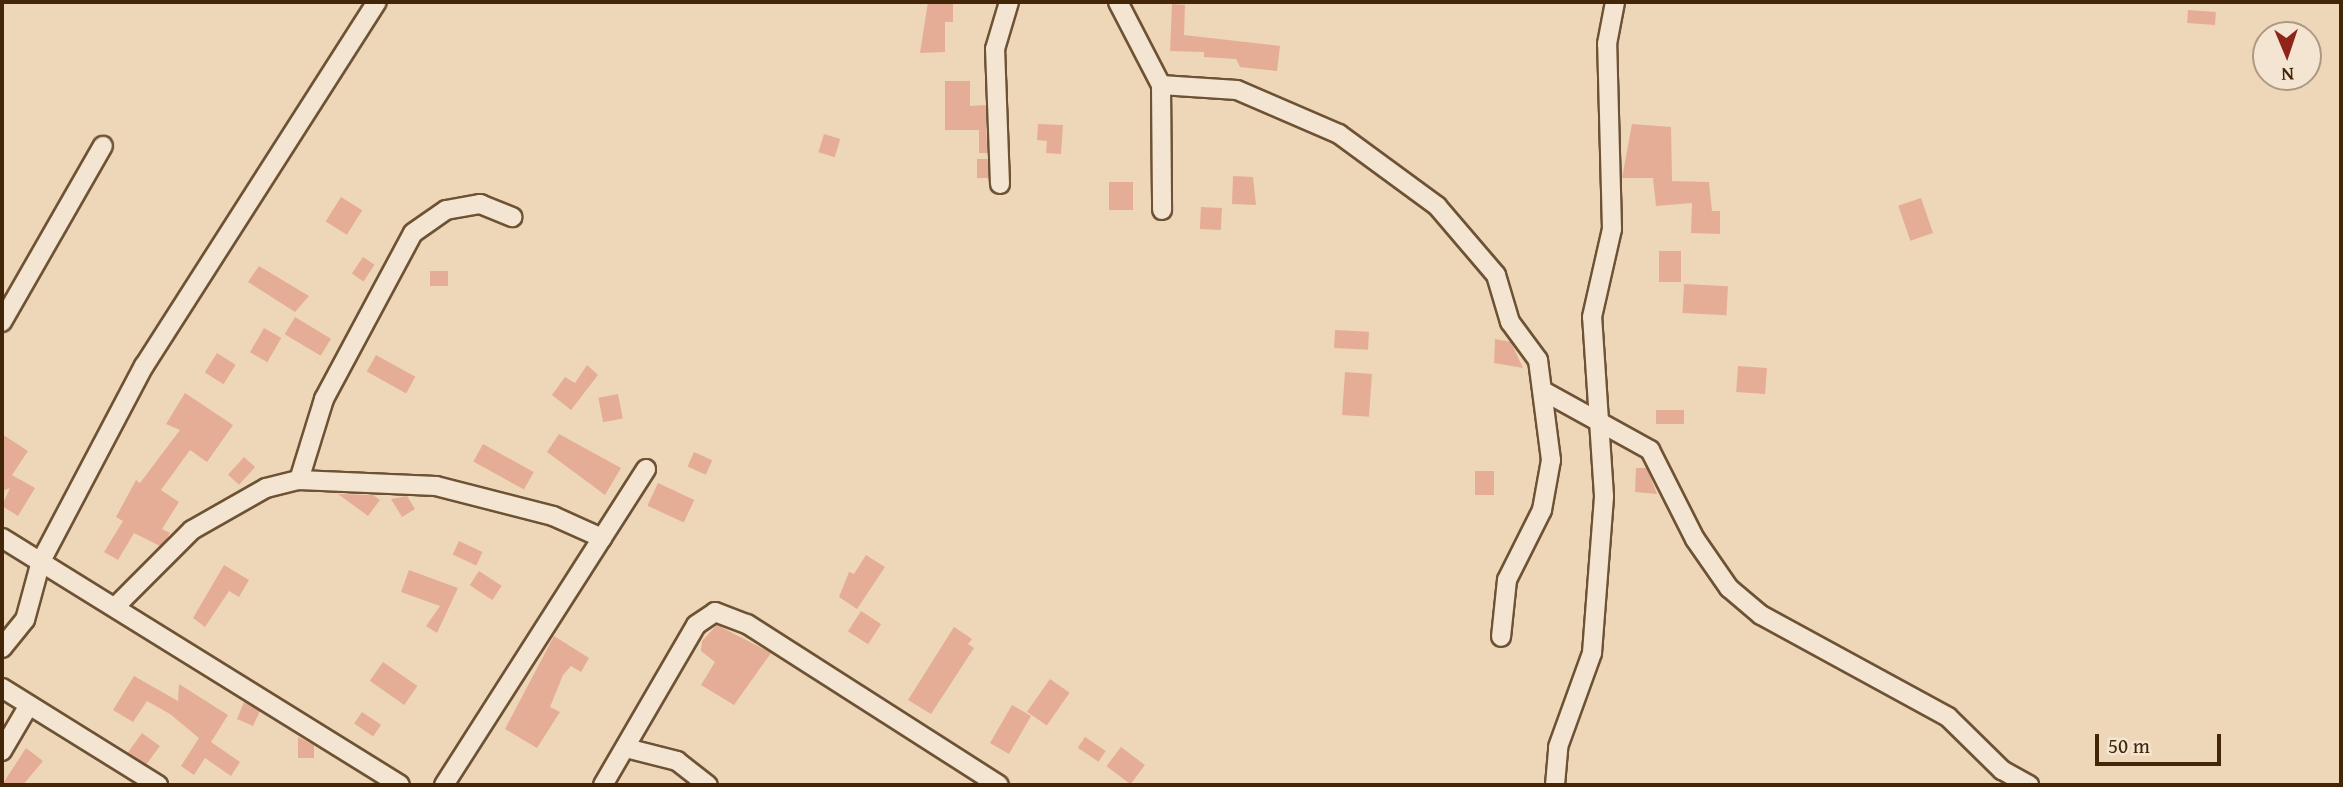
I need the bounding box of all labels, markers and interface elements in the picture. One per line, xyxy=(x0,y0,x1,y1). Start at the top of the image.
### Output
north arrow xyxy=(2252,21,2322,91)
text: N xyxy=(2281,61,2295,89)
scale bar xyxy=(2098,720,2224,764)
text: 50 m xyxy=(2108,730,2150,761)

